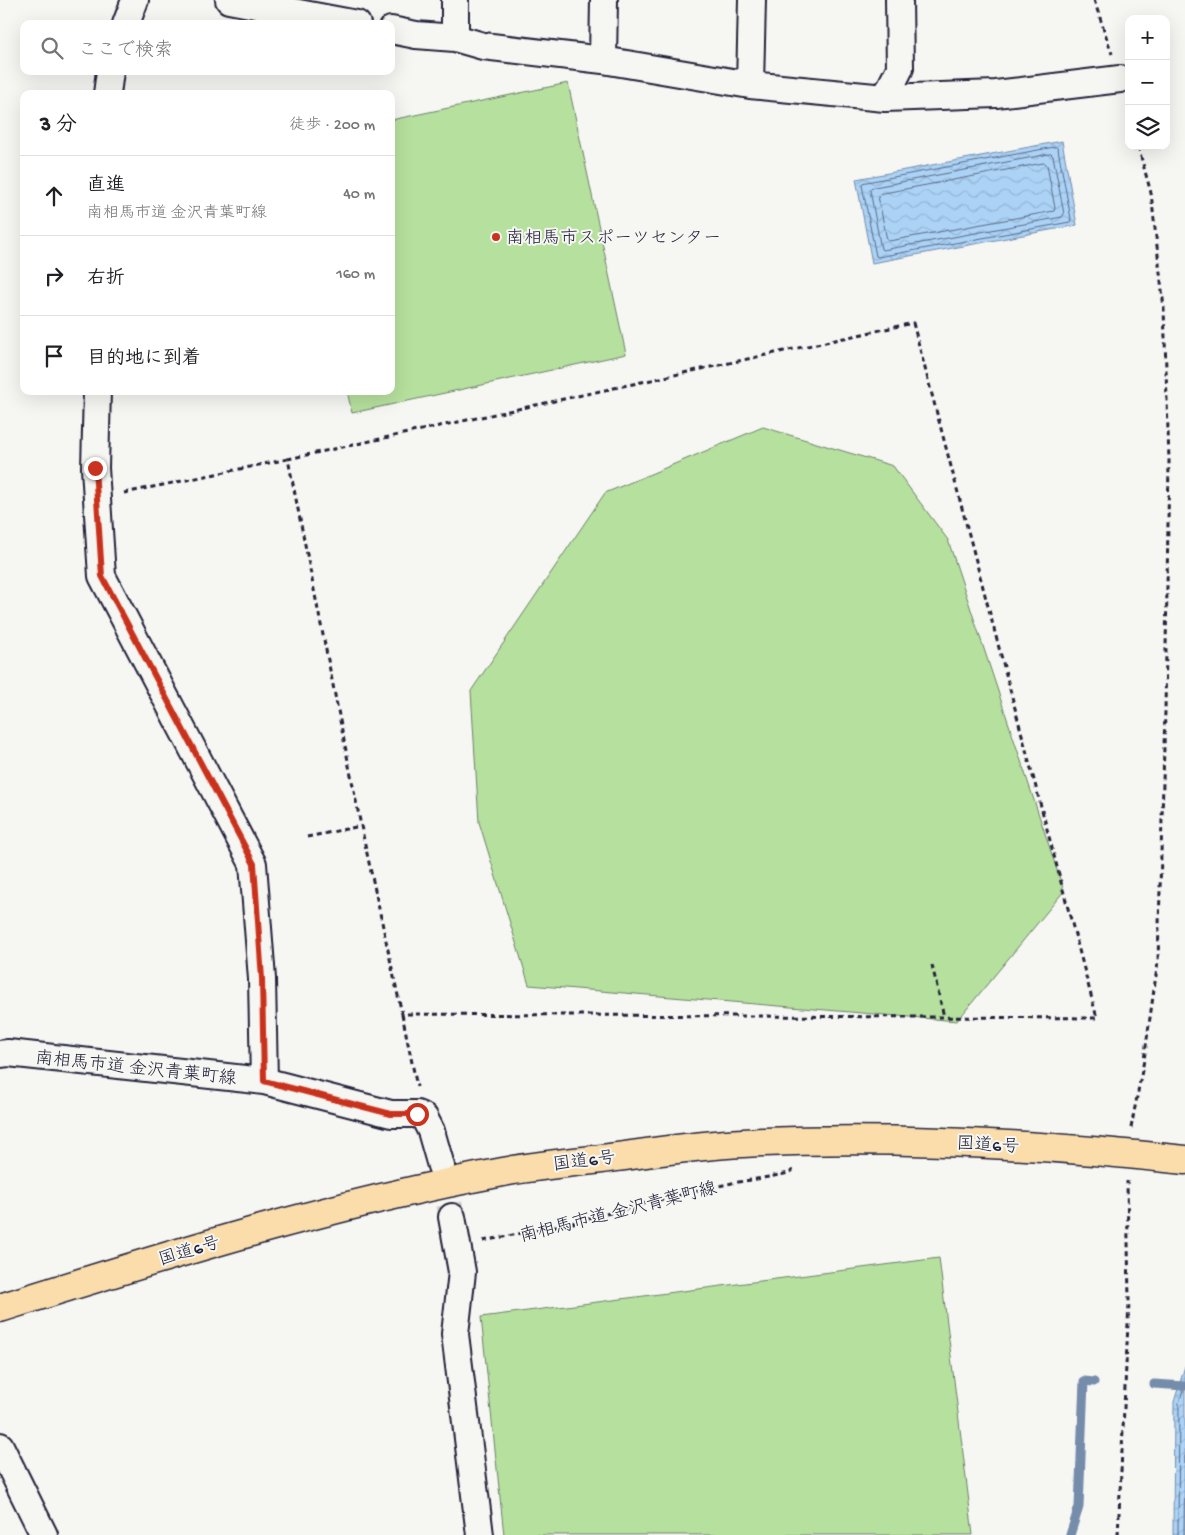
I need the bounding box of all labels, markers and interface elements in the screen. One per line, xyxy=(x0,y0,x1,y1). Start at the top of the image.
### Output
map controls xyxy=(1125,15,1170,150)
button: + xyxy=(1125,15,1170,60)
search box xyxy=(20,20,395,75)
icon: search xyxy=(38,34,66,62)
text: ここで検索 xyxy=(78,40,173,63)
button: − xyxy=(1125,60,1170,105)
button: layers xyxy=(1125,105,1170,150)
text: 3 分 xyxy=(40,114,77,139)
text: 徒歩 · 200 m xyxy=(289,117,375,136)
text: 直進 xyxy=(87,175,125,198)
icon: ahead xyxy=(40,182,68,210)
text: 40 m xyxy=(343,186,375,205)
text: 南相馬市道 金沢青葉町線 xyxy=(87,205,267,224)
place label: 南相馬市スポーツセンター xyxy=(506,228,721,250)
marker: 南相馬市スポーツセンター xyxy=(490,231,502,243)
icon: right xyxy=(40,262,68,290)
text: 160 m xyxy=(336,266,375,285)
text: 右折 xyxy=(87,268,125,291)
icon: arrive xyxy=(40,342,68,370)
text: 目的地に到着 xyxy=(87,348,201,371)
route end xyxy=(84,457,107,480)
street label: 南相馬市道 金沢青葉町線 xyxy=(34,1047,238,1091)
route start xyxy=(406,1103,429,1126)
street label: 国道6号 xyxy=(956,1133,1020,1159)
street label: 国道6号 xyxy=(552,1147,617,1177)
street label: 南相馬市道 金沢青葉町線 xyxy=(518,1178,719,1248)
street label: 国道6号 xyxy=(156,1232,223,1272)

